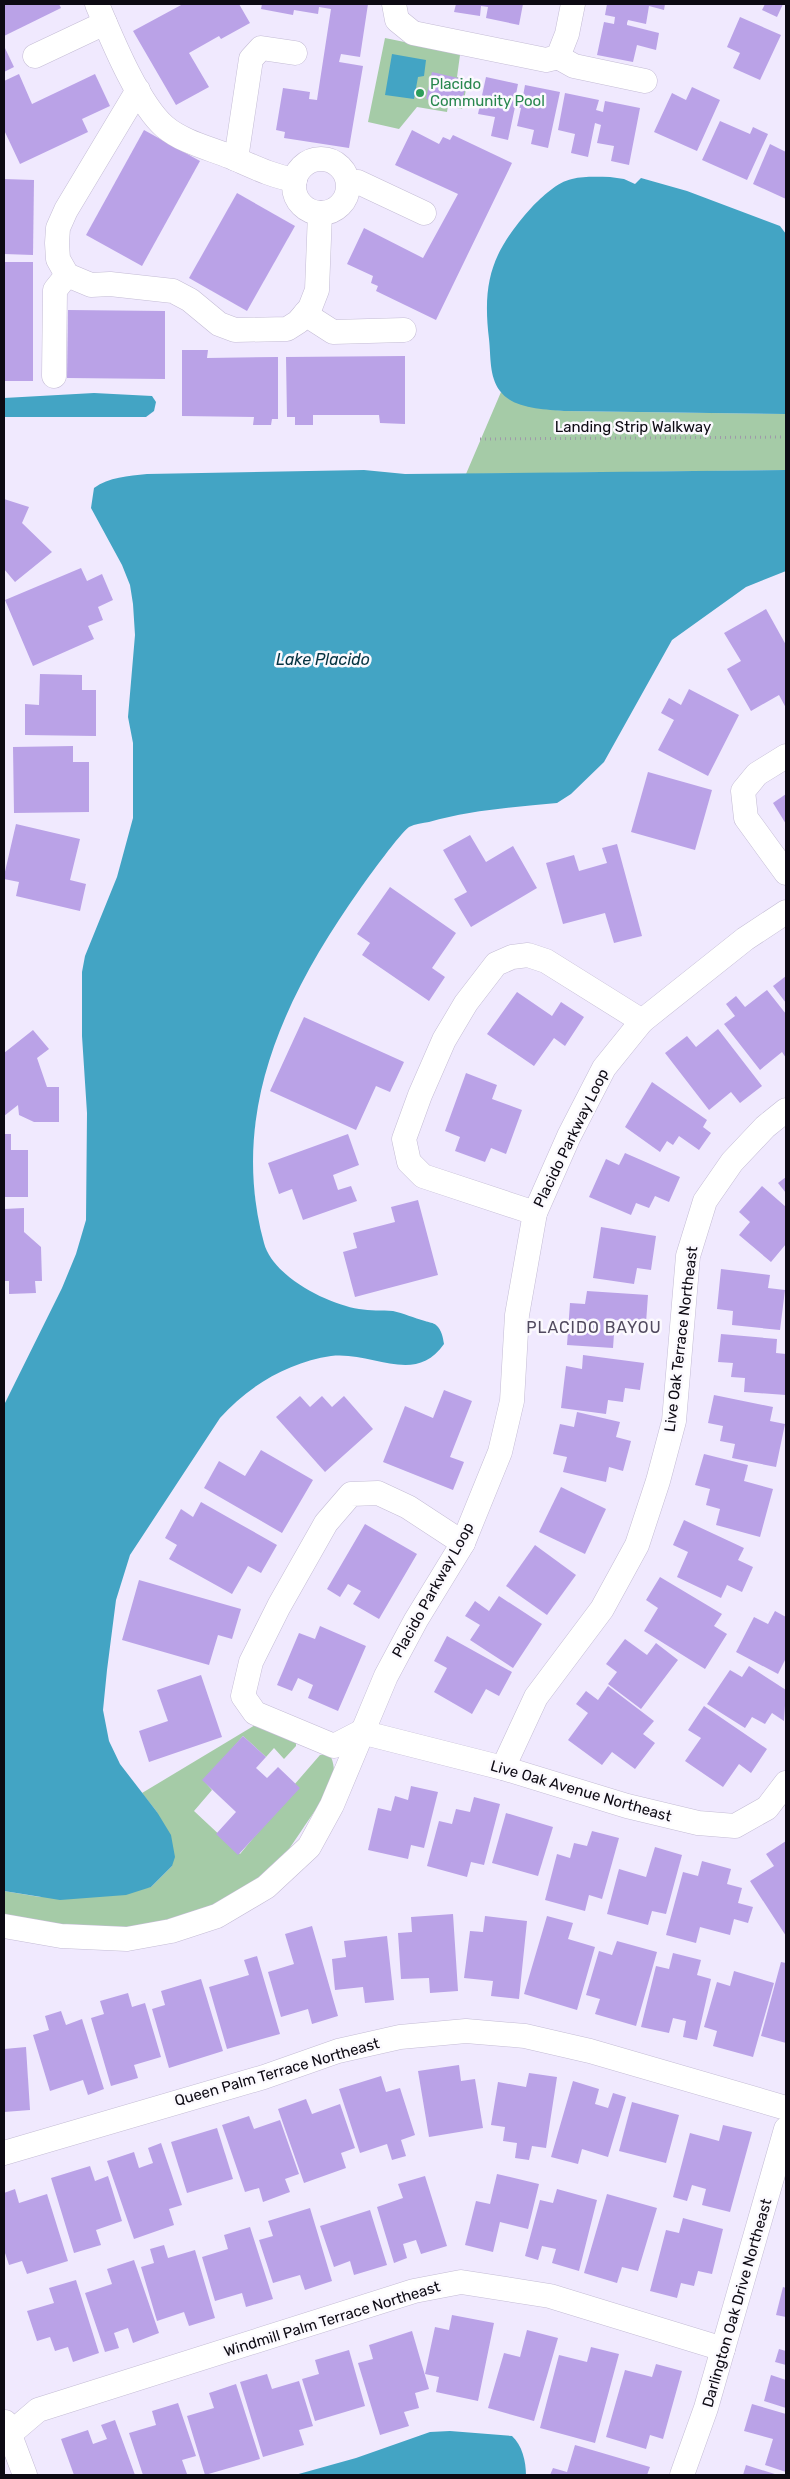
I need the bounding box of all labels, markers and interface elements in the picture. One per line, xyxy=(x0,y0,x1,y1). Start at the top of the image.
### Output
place label: Placido Community Pool xyxy=(430,75,545,110)
marker: Placido Community Pool xyxy=(414,87,426,99)
street label: Landing Strip Walkway xyxy=(555,418,711,436)
water label: Lake Placido xyxy=(276,650,370,669)
street label: Placido Parkway Loop xyxy=(530,1066,612,1210)
street label: Live Oak Terrace Northeast xyxy=(661,1245,701,1433)
district label: PLACIDO BAYOU xyxy=(526,1318,662,1337)
street label: Placido Parkway Loop xyxy=(388,1519,478,1661)
street label: Live Oak Avenue Northeast xyxy=(488,1756,674,1826)
street label: Queen Palm Terrace Northeast xyxy=(172,2034,382,2110)
street label: Darlington Oak Drive Northeast xyxy=(699,2196,775,2409)
street label: Windmill Palm Terrace Northeast xyxy=(222,2277,442,2361)

